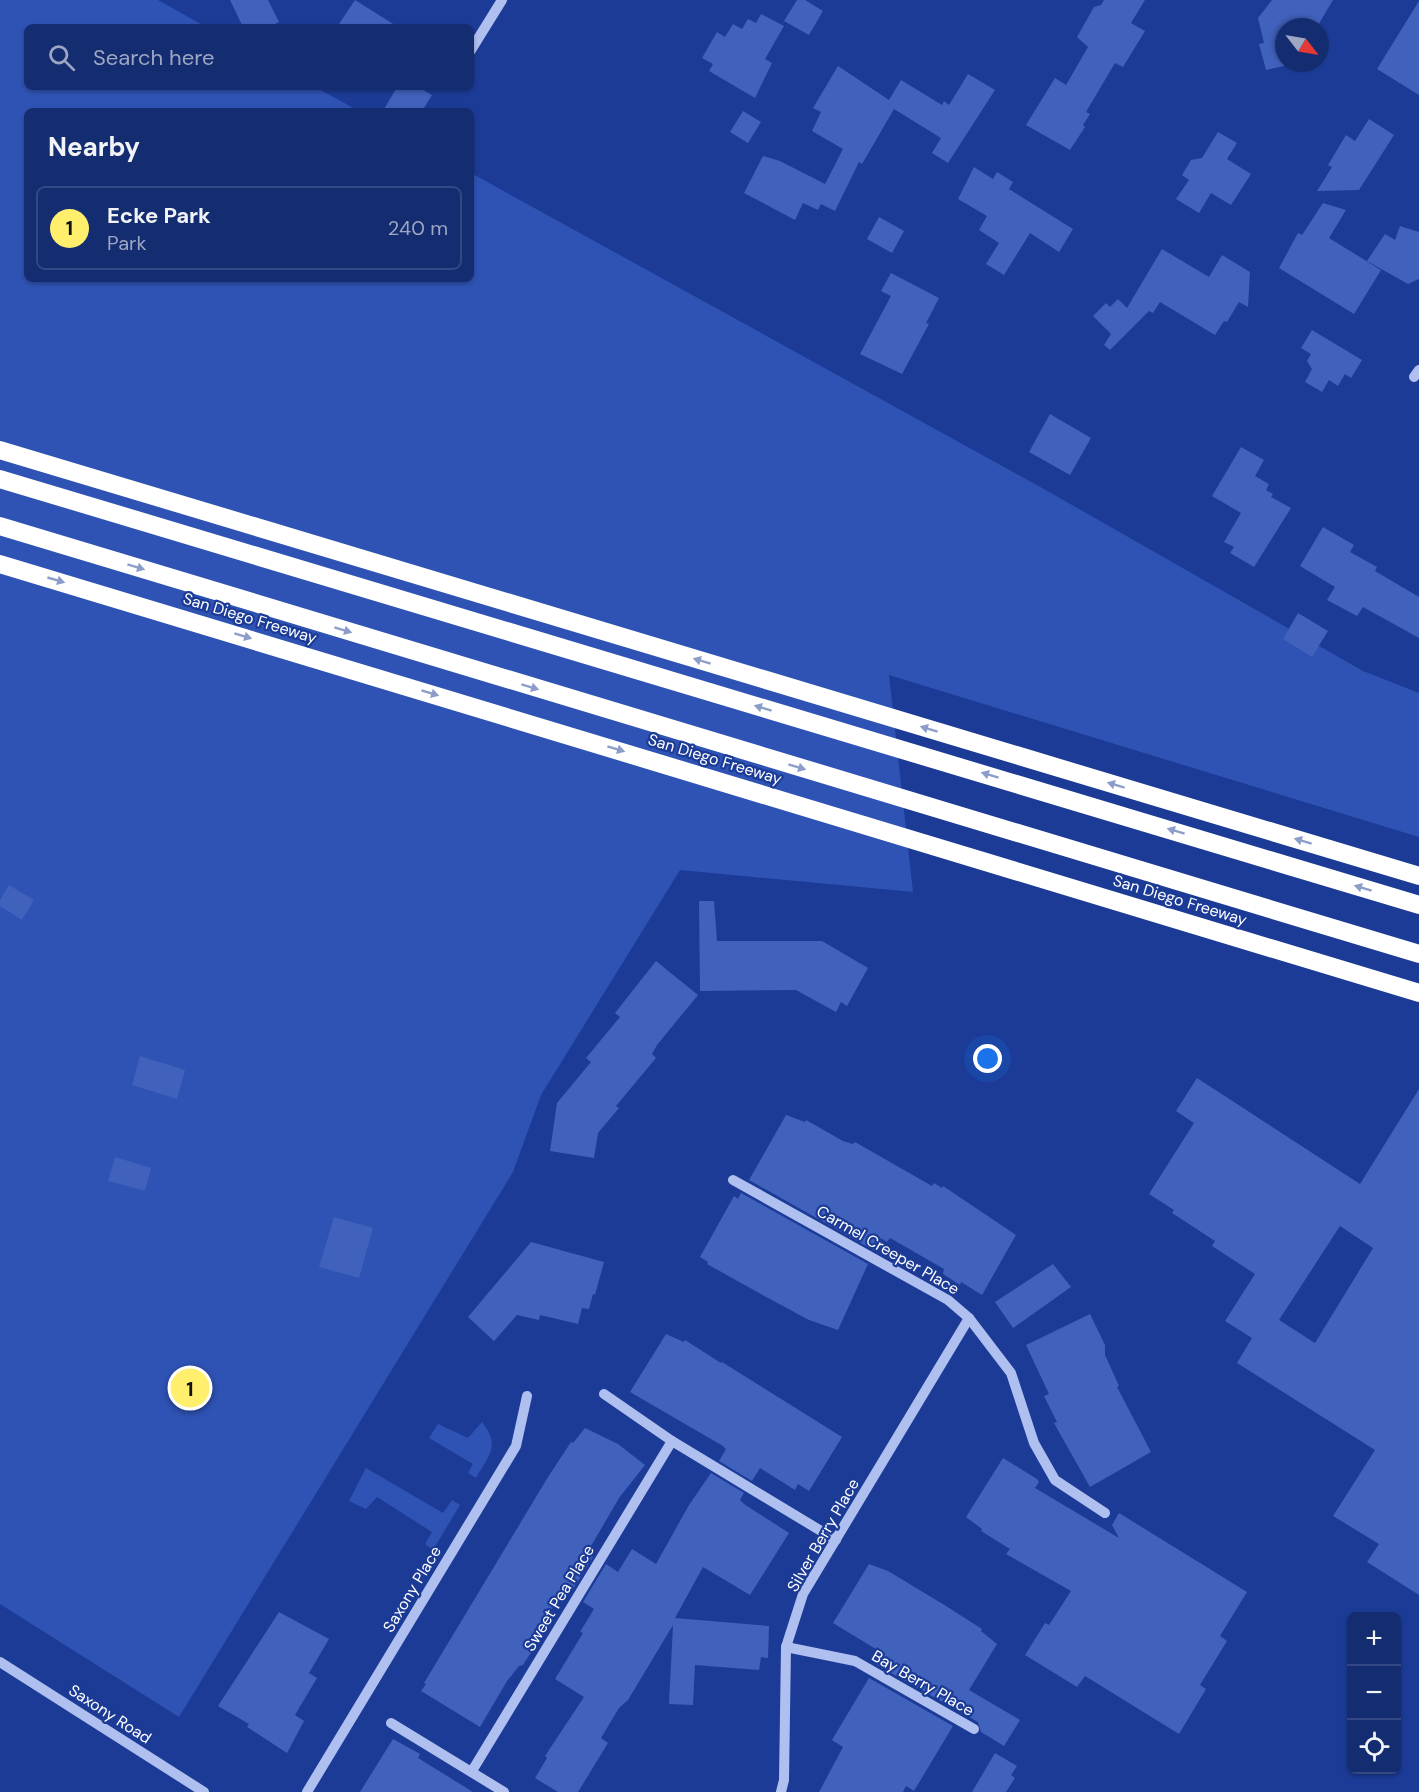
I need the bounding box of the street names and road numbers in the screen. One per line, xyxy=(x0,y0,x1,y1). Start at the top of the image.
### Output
street label: San Diego Freeway xyxy=(180,588,320,648)
street label: San Diego Freeway xyxy=(645,729,785,789)
street label: San Diego Freeway xyxy=(1110,870,1250,930)
street label: Carmel Creeper Place xyxy=(813,1201,963,1299)
street label: Silver Berry Place xyxy=(782,1475,864,1595)
street label: Sweet Pea Place xyxy=(519,1541,599,1655)
street label: Saxony Place xyxy=(378,1542,446,1636)
street label: Bay Berry Place xyxy=(868,1645,978,1721)
street label: Saxony Road xyxy=(65,1679,155,1749)

